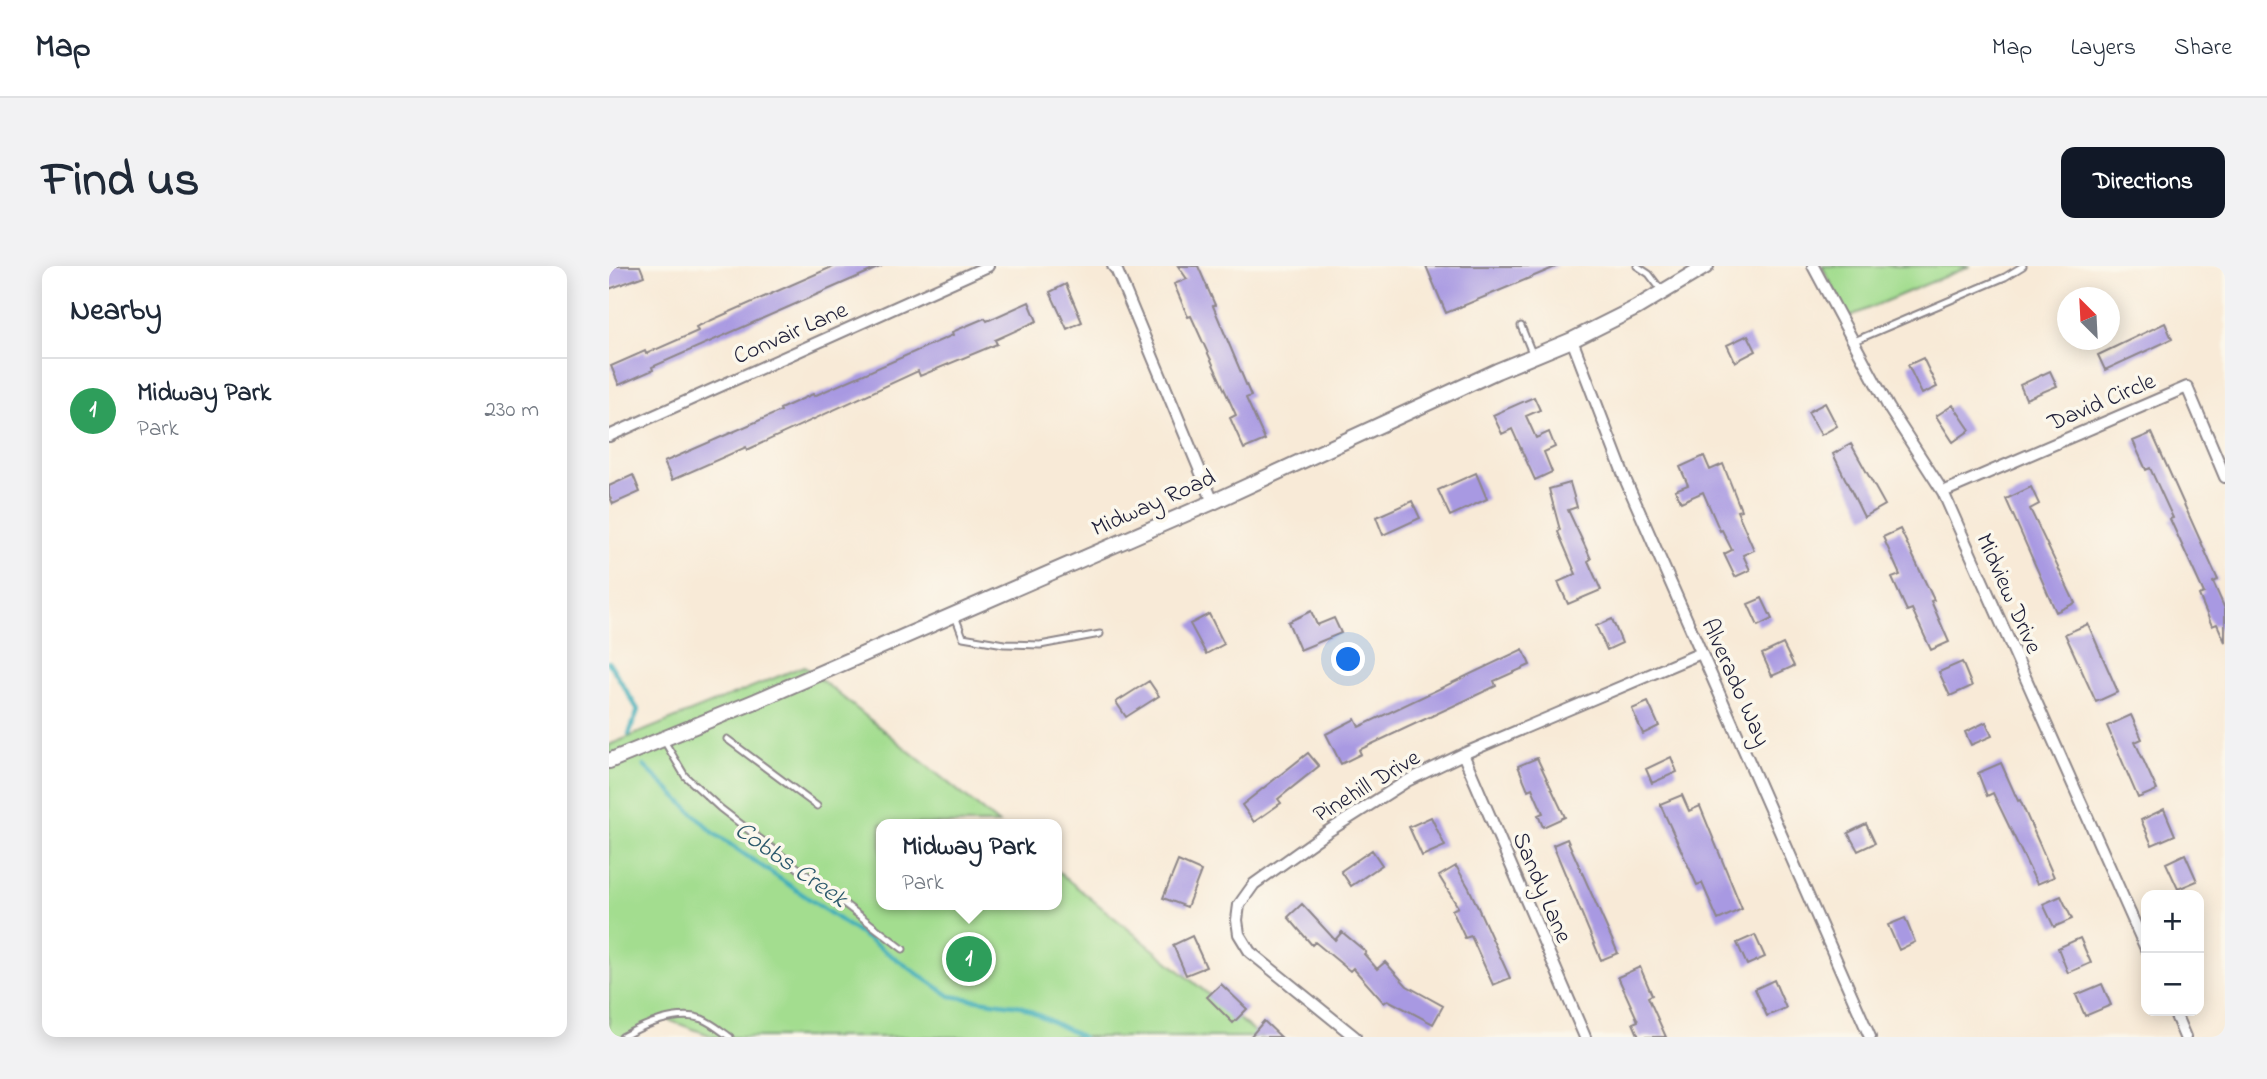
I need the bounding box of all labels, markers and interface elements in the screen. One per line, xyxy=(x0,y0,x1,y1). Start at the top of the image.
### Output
text: Map xyxy=(35,24,91,72)
text: Map xyxy=(1992,31,2032,66)
text: Layers xyxy=(2070,31,2136,66)
text: Share xyxy=(2174,31,2232,66)
text: Find us xyxy=(42,146,199,218)
button: Directions xyxy=(2061,147,2225,218)
north arrow xyxy=(2057,287,2120,350)
text: Nearby xyxy=(70,290,162,334)
street label: Convair Lane xyxy=(728,293,854,375)
street label: David Circle xyxy=(2042,365,2162,442)
text: Midway Park xyxy=(137,375,271,413)
text: 1 xyxy=(89,394,97,427)
text: 230 m xyxy=(485,394,539,427)
text: Park xyxy=(137,413,179,446)
street label: Midway Road xyxy=(1086,461,1223,548)
street label: Midview Drive xyxy=(1966,528,2050,660)
street label: Alverado Way xyxy=(1690,613,1779,753)
your location xyxy=(1331,642,1365,676)
street label: Pinehill Drive xyxy=(1307,741,1428,833)
water label: Cobbs Creek xyxy=(726,812,856,919)
popup xyxy=(876,819,1062,910)
street label: Sandy Lane xyxy=(1501,827,1580,949)
text: Midway Park xyxy=(902,829,1036,867)
text: Park xyxy=(902,867,944,900)
map controls xyxy=(2141,890,2204,1016)
button: + xyxy=(2141,890,2204,953)
pin: 1 xyxy=(946,933,992,985)
button: − xyxy=(2141,953,2204,1016)

